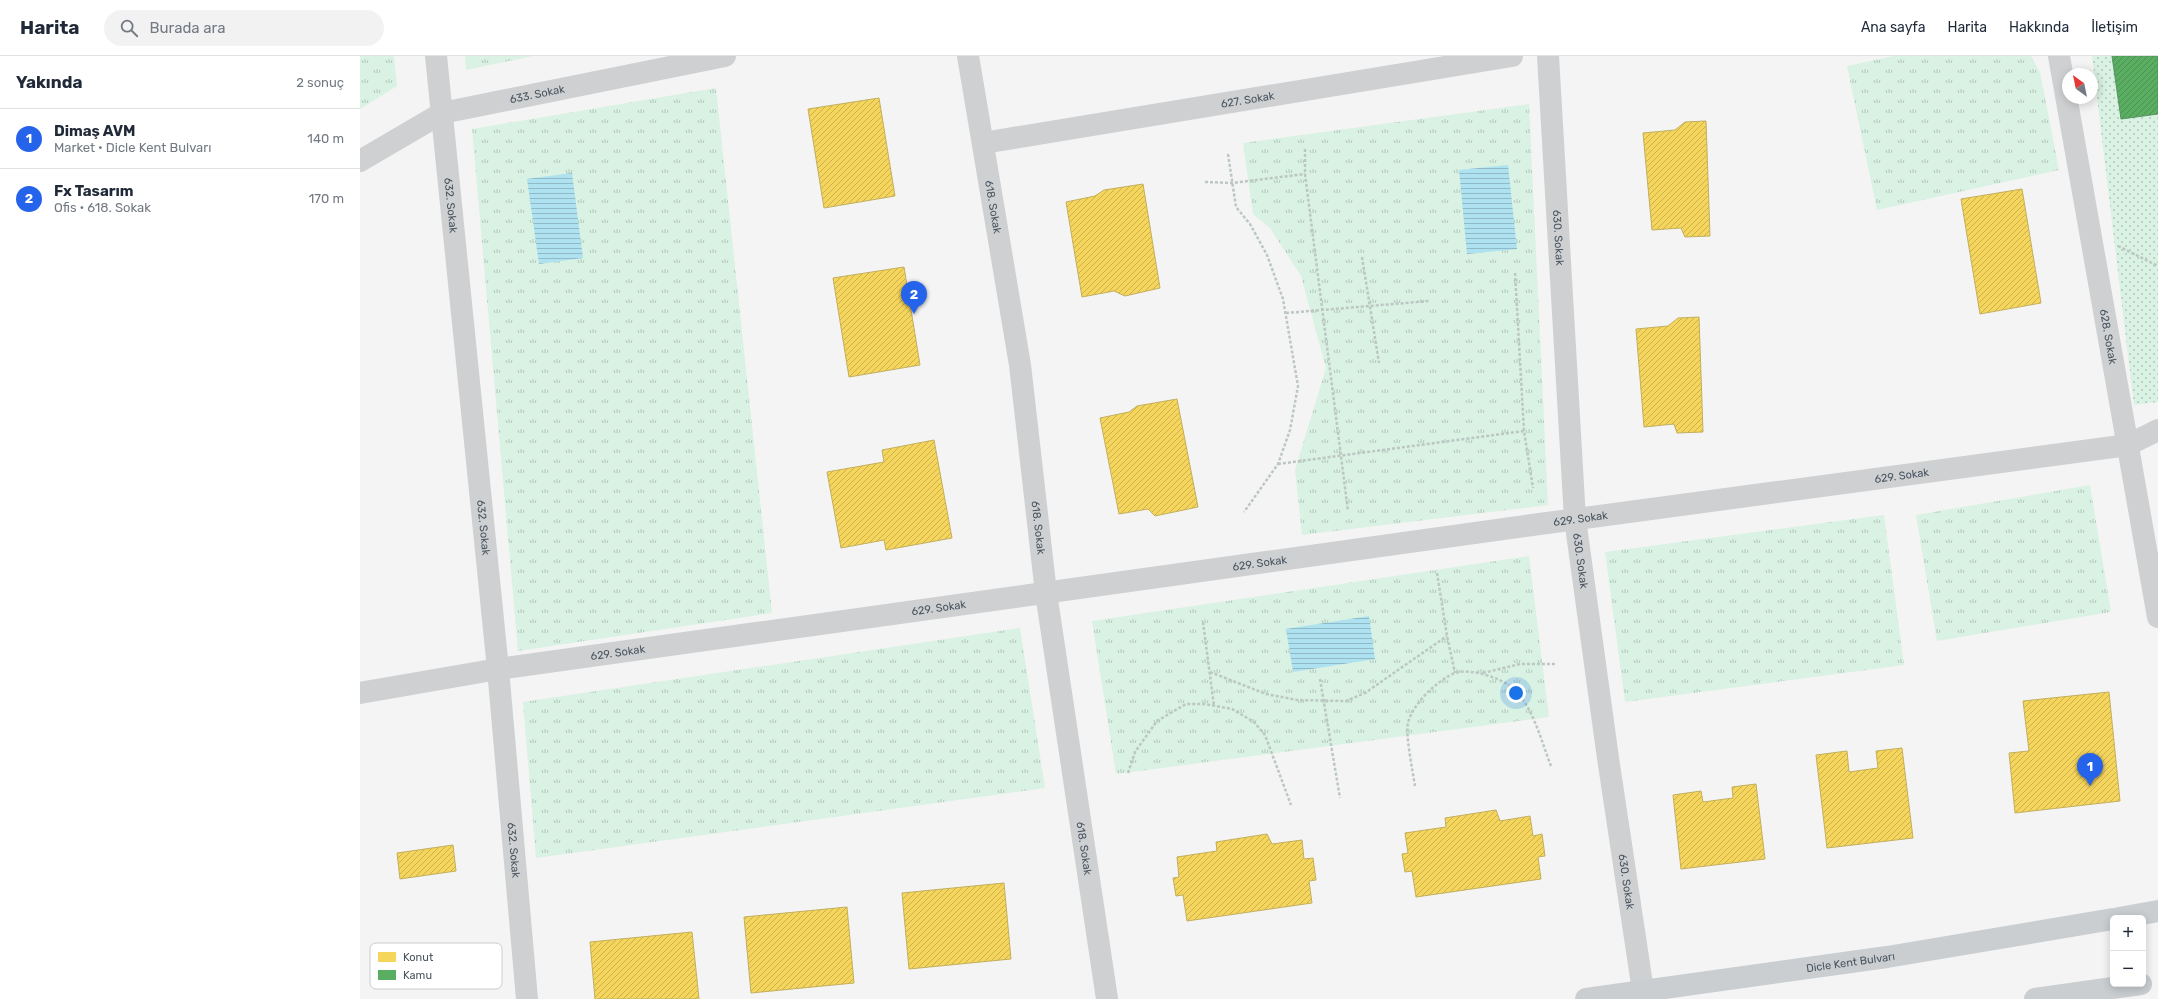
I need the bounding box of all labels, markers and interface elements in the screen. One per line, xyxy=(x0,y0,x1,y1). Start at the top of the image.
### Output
search box xyxy=(104,10,384,46)
text: Harita xyxy=(20,16,80,39)
icon: search xyxy=(118,17,140,39)
text: Burada ara xyxy=(150,19,225,37)
text: Ana sayfa xyxy=(1861,19,1925,36)
text: Harita xyxy=(1947,19,1987,36)
text: Hakkında xyxy=(2009,19,2069,36)
text: İletişim xyxy=(2091,19,2138,36)
north arrow xyxy=(2062,68,2098,104)
text: Yakında xyxy=(16,72,82,92)
text: 2 sonuç xyxy=(296,75,344,90)
street label: 633. Sokak xyxy=(508,82,566,106)
street label: 627. Sokak xyxy=(1220,89,1276,111)
text: Dimaş AVM xyxy=(54,122,135,140)
text: 1 xyxy=(26,131,32,146)
text: 140 m xyxy=(307,131,344,146)
text: Market · Dicle Kent Bulvarı xyxy=(54,140,211,155)
street label: 632. Sokak xyxy=(441,177,460,234)
street label: 618. Sokak xyxy=(982,179,1004,235)
text: Fx Tasarım xyxy=(54,182,134,200)
text: 2 xyxy=(25,191,33,206)
text: 170 m xyxy=(309,191,344,206)
text: Ofis · 618. Sokak xyxy=(54,200,151,215)
street label: 630. Sokak xyxy=(1550,209,1566,266)
pin: 2 xyxy=(901,281,927,314)
street label: 628. Sokak xyxy=(2097,308,2119,366)
street label: 629. Sokak xyxy=(1874,466,1930,486)
street label: 632. Sokak xyxy=(474,499,493,556)
street label: 618. Sokak xyxy=(1029,500,1048,556)
street label: 629. Sokak xyxy=(1552,509,1609,529)
street label: 630. Sokak xyxy=(1570,532,1591,590)
street label: 629. Sokak xyxy=(1232,553,1288,574)
street label: 629. Sokak xyxy=(911,598,967,618)
street label: 629. Sokak xyxy=(590,643,646,663)
your location xyxy=(1506,683,1526,703)
pin: 1 xyxy=(2077,753,2103,786)
street label: 618. Sokak xyxy=(1073,821,1094,876)
street label: 632. Sokak xyxy=(505,822,522,879)
street label: 630. Sokak xyxy=(1615,853,1637,911)
map controls xyxy=(2110,915,2146,987)
button: + xyxy=(2110,915,2146,951)
legend xyxy=(370,943,502,989)
street label: Dicle Kent Bulvarı xyxy=(1805,950,1896,975)
text: Konut xyxy=(403,951,434,964)
button: − xyxy=(2110,951,2146,987)
text: Kamu xyxy=(403,969,432,982)

